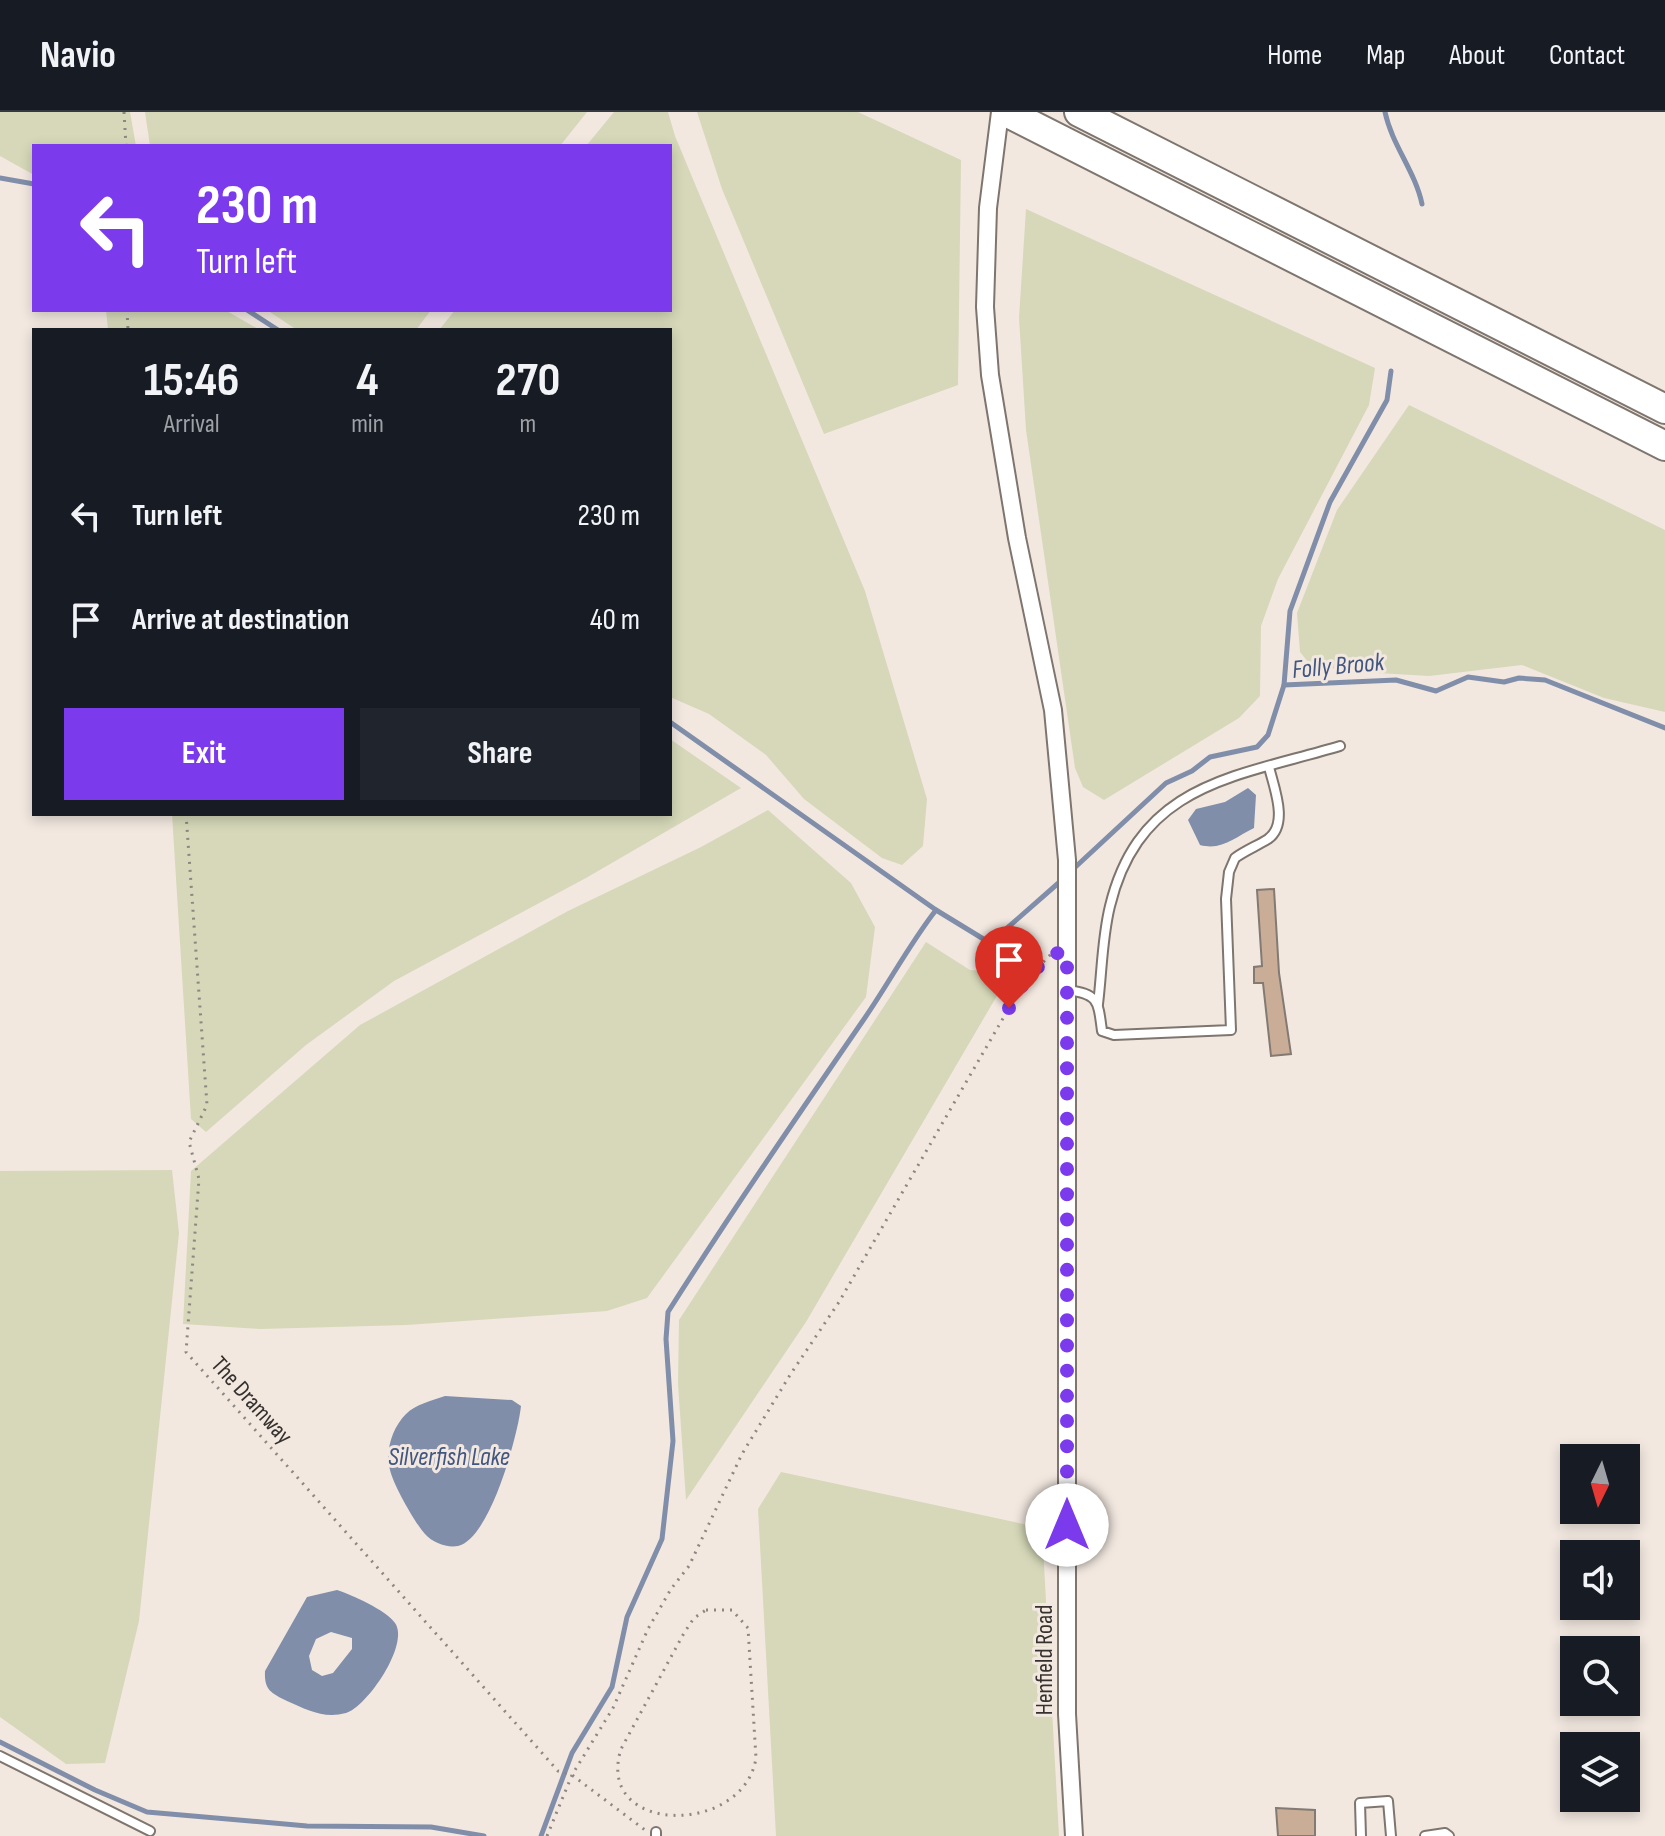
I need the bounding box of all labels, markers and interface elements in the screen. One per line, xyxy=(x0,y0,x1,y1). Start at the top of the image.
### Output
text: Navio xyxy=(40,33,116,78)
text: Home xyxy=(1267,39,1322,72)
text: Map xyxy=(1366,39,1405,72)
text: About xyxy=(1449,39,1505,72)
text: Contact xyxy=(1549,39,1625,72)
text: 230 m xyxy=(196,173,318,240)
icon: left xyxy=(64,176,168,280)
text: Turn left xyxy=(196,241,297,284)
text: 15:46 xyxy=(144,352,239,409)
text: 4 xyxy=(356,352,379,409)
text: 270 xyxy=(496,352,560,409)
text: Arrival xyxy=(164,409,220,440)
text: min xyxy=(351,409,384,440)
text: m xyxy=(520,409,536,440)
icon: left xyxy=(64,494,108,538)
text: Turn left xyxy=(132,498,222,534)
text: 230 m xyxy=(578,498,640,534)
icon: arrive xyxy=(64,598,108,642)
text: Arrive at destination xyxy=(132,602,349,638)
text: 40 m xyxy=(590,602,640,638)
water label: Folly Brook xyxy=(1291,647,1387,686)
button: Exit xyxy=(64,708,344,800)
button: Share xyxy=(360,708,640,800)
pin xyxy=(975,926,1043,1008)
icon: arrive xyxy=(987,938,1031,982)
street label: The Dramway xyxy=(205,1351,298,1450)
water label: Silverfish Lake xyxy=(388,1442,510,1473)
north arrow xyxy=(1560,1444,1640,1524)
map controls xyxy=(1560,1444,1640,1812)
position arrow xyxy=(1025,1483,1109,1567)
button: sound xyxy=(1560,1540,1640,1620)
street label: Henfield Road xyxy=(1030,1605,1059,1715)
button: search xyxy=(1560,1636,1640,1716)
button: layers xyxy=(1560,1732,1640,1812)

